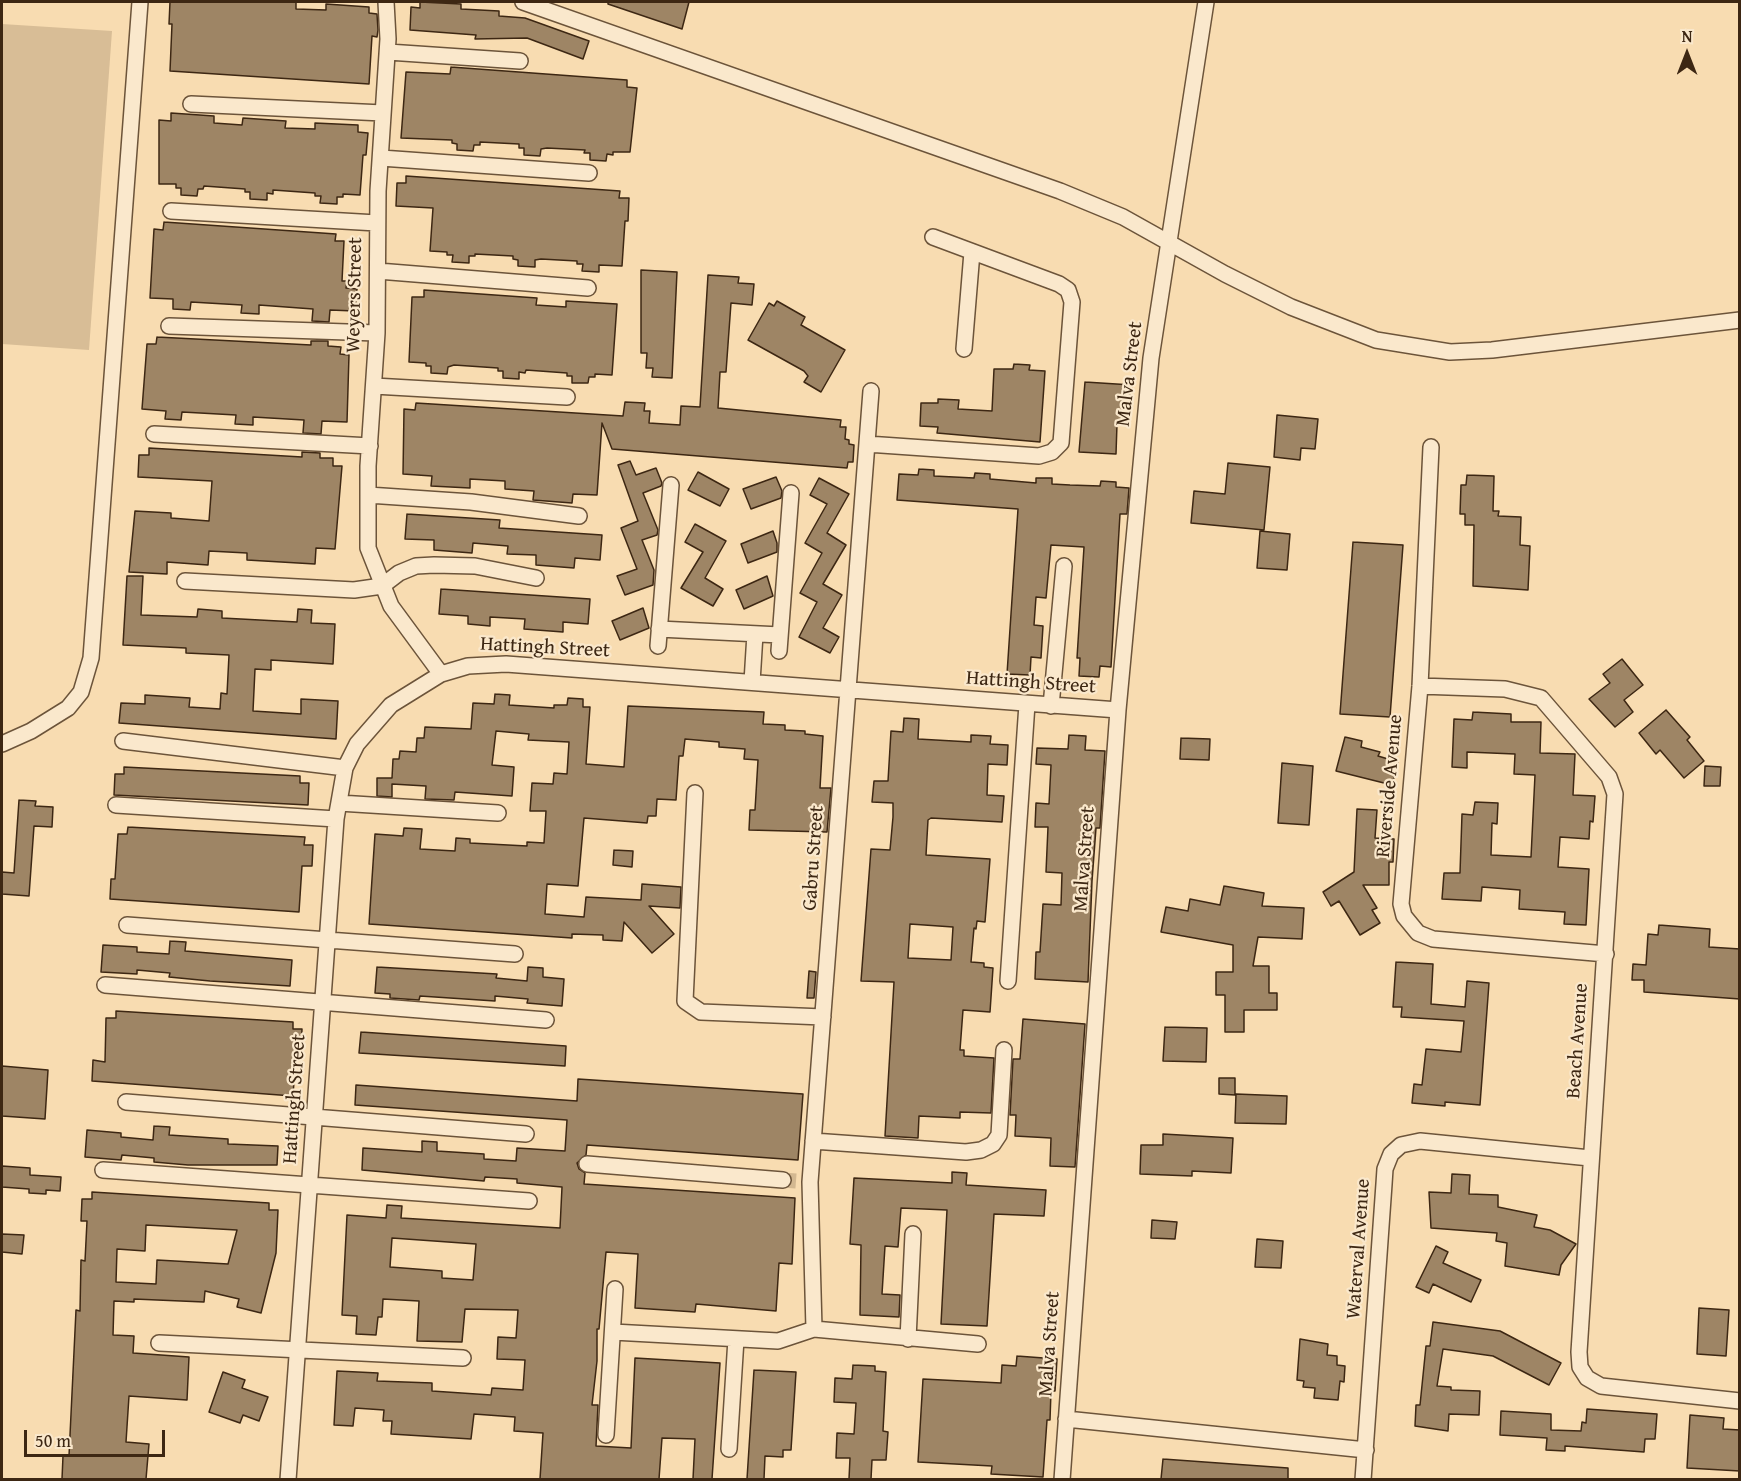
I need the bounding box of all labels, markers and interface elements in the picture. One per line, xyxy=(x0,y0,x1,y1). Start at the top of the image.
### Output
north arrow xyxy=(1657,24,1717,84)
text: N xyxy=(1682,24,1692,48)
street label: Weyers Street xyxy=(342,237,368,353)
street label: Malva Street xyxy=(1112,320,1148,428)
street label: Hattingh Street xyxy=(480,633,610,663)
street label: Hattingh Street xyxy=(965,666,1097,700)
street label: Riverside Avenue xyxy=(1372,713,1408,859)
street label: Gabru Street xyxy=(798,804,830,912)
street label: Malva Street xyxy=(1069,806,1101,912)
street label: Beach Avenue xyxy=(1562,982,1594,1100)
street label: Hattingh Street xyxy=(278,1033,312,1165)
street label: Waterval Avenue xyxy=(1342,1178,1376,1320)
street label: Malva Street xyxy=(1034,1291,1066,1397)
scale bar xyxy=(27,1418,168,1456)
text: 50 m xyxy=(35,1427,71,1454)

